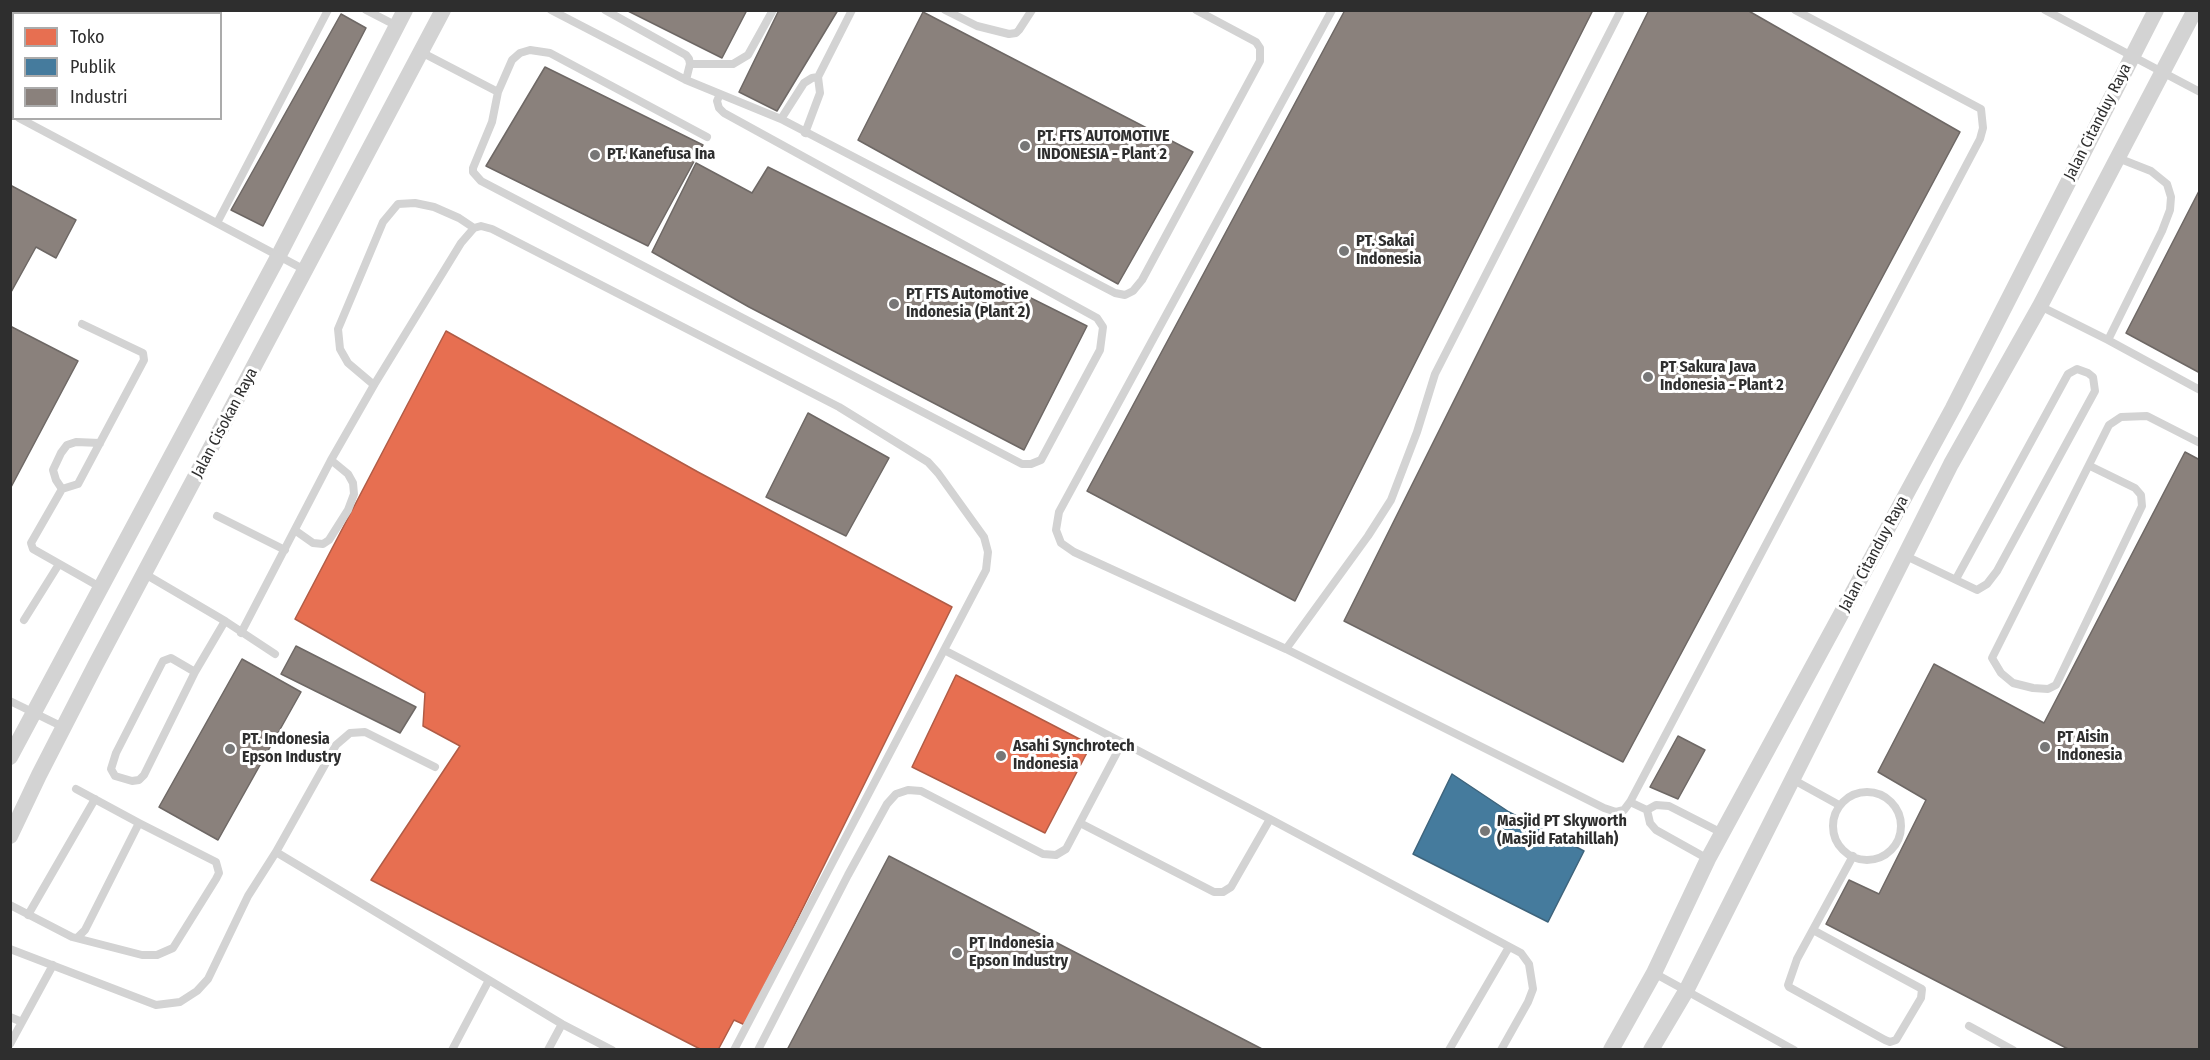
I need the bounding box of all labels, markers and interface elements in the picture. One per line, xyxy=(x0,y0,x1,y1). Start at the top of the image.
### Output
legend xyxy=(12,12,222,120)
text: Toko xyxy=(70,26,105,48)
text: Publik xyxy=(70,56,116,78)
street label: Jalan Citanduy Raya xyxy=(2060,60,2136,184)
text: Industri xyxy=(70,86,128,108)
place label: PT. FTS AUTOMOTIVE INDONESIA - Plant 2 xyxy=(1037,127,1170,165)
marker: PT. FTS AUTOMOTIVE INDONESIA - Plant 2 xyxy=(1018,139,1032,153)
place label: PT. Kanefusa Ina xyxy=(607,145,715,165)
marker: PT. Kanefusa Ina xyxy=(588,148,602,162)
place label: PT. Sakai Indonesia xyxy=(1356,232,1422,270)
marker: PT. Sakai Indonesia xyxy=(1337,244,1351,258)
place label: PT FTS Automotive Indonesia (Plant 2) xyxy=(906,285,1030,323)
marker: PT FTS Automotive Indonesia (Plant 2) xyxy=(887,297,901,311)
place label: PT Sakura Java Indonesia - Plant 2 xyxy=(1660,358,1784,396)
street label: Jalan Cisokan Raya xyxy=(188,365,262,481)
marker: PT Sakura Java Indonesia - Plant 2 xyxy=(1641,370,1655,384)
street label: Jalan Citanduy Raya xyxy=(1835,493,1913,615)
place label: PT Aisin Indonesia xyxy=(2057,728,2123,766)
place label: PT. Indonesia Epson Industry xyxy=(242,730,341,768)
place label: Asahi Synchrotech Indonesia xyxy=(1013,737,1135,775)
marker: PT Aisin Indonesia xyxy=(2038,740,2052,754)
marker: PT. Indonesia Epson Industry xyxy=(223,742,237,756)
marker: Asahi Synchrotech Indonesia xyxy=(994,749,1008,763)
place label: Masjid PT Skyworth (Masjid Fatahillah) xyxy=(1497,812,1627,850)
marker: Masjid PT Skyworth (Masjid Fatahillah) xyxy=(1478,824,1492,838)
place label: PT Indonesia Epson Industry xyxy=(969,934,1068,972)
marker: PT Indonesia Epson Industry xyxy=(950,946,964,960)

